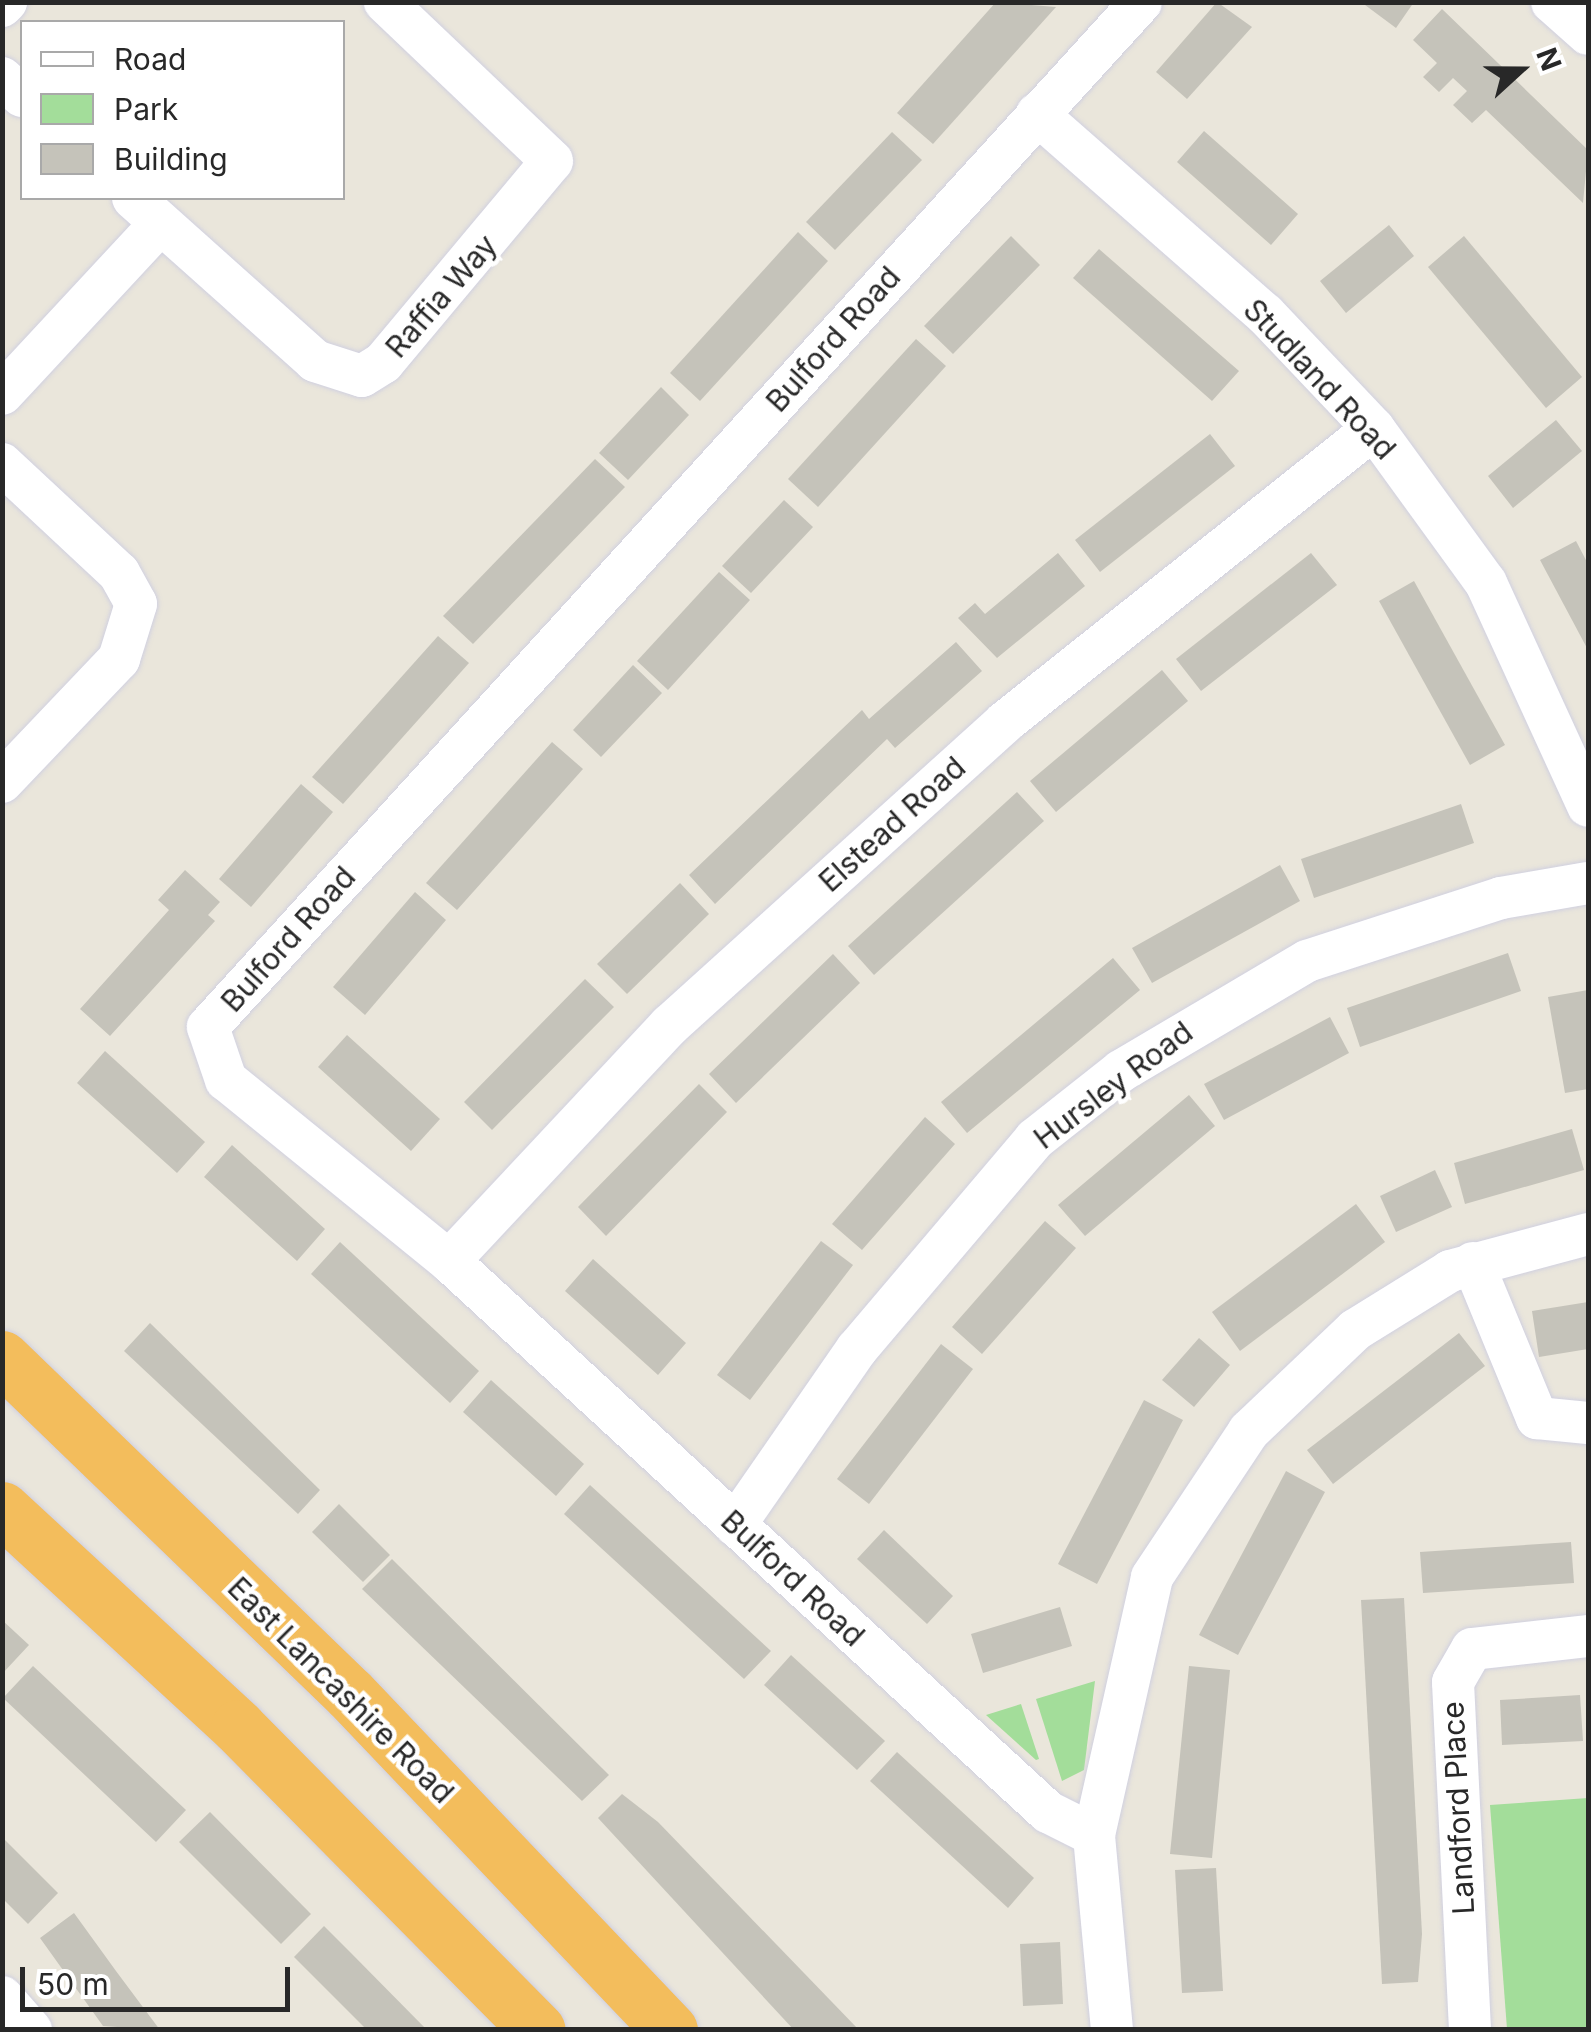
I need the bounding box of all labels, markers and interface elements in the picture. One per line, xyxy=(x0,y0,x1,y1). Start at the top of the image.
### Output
legend xyxy=(20,20,345,200)
north arrow xyxy=(1471,20,1571,120)
text: Road xyxy=(114,41,186,77)
text: N xyxy=(1529,43,1569,75)
text: Park xyxy=(114,91,178,127)
text: Building xyxy=(114,141,228,177)
street label: Raffia Way xyxy=(378,227,504,365)
street label: Bulford Road xyxy=(758,259,908,419)
street label: Studland Road xyxy=(1237,291,1403,467)
street label: Elstead Road xyxy=(811,749,973,899)
street label: Bulford Road xyxy=(213,859,363,1019)
street label: Hursley Road xyxy=(1027,1014,1199,1156)
street label: Bulford Road xyxy=(714,1502,872,1654)
street label: East Lancashire Road xyxy=(221,1570,461,1810)
street label: Landford Place xyxy=(1434,1700,1482,1916)
scale bar xyxy=(25,1947,295,2009)
text: 50 m xyxy=(37,1966,109,2002)

